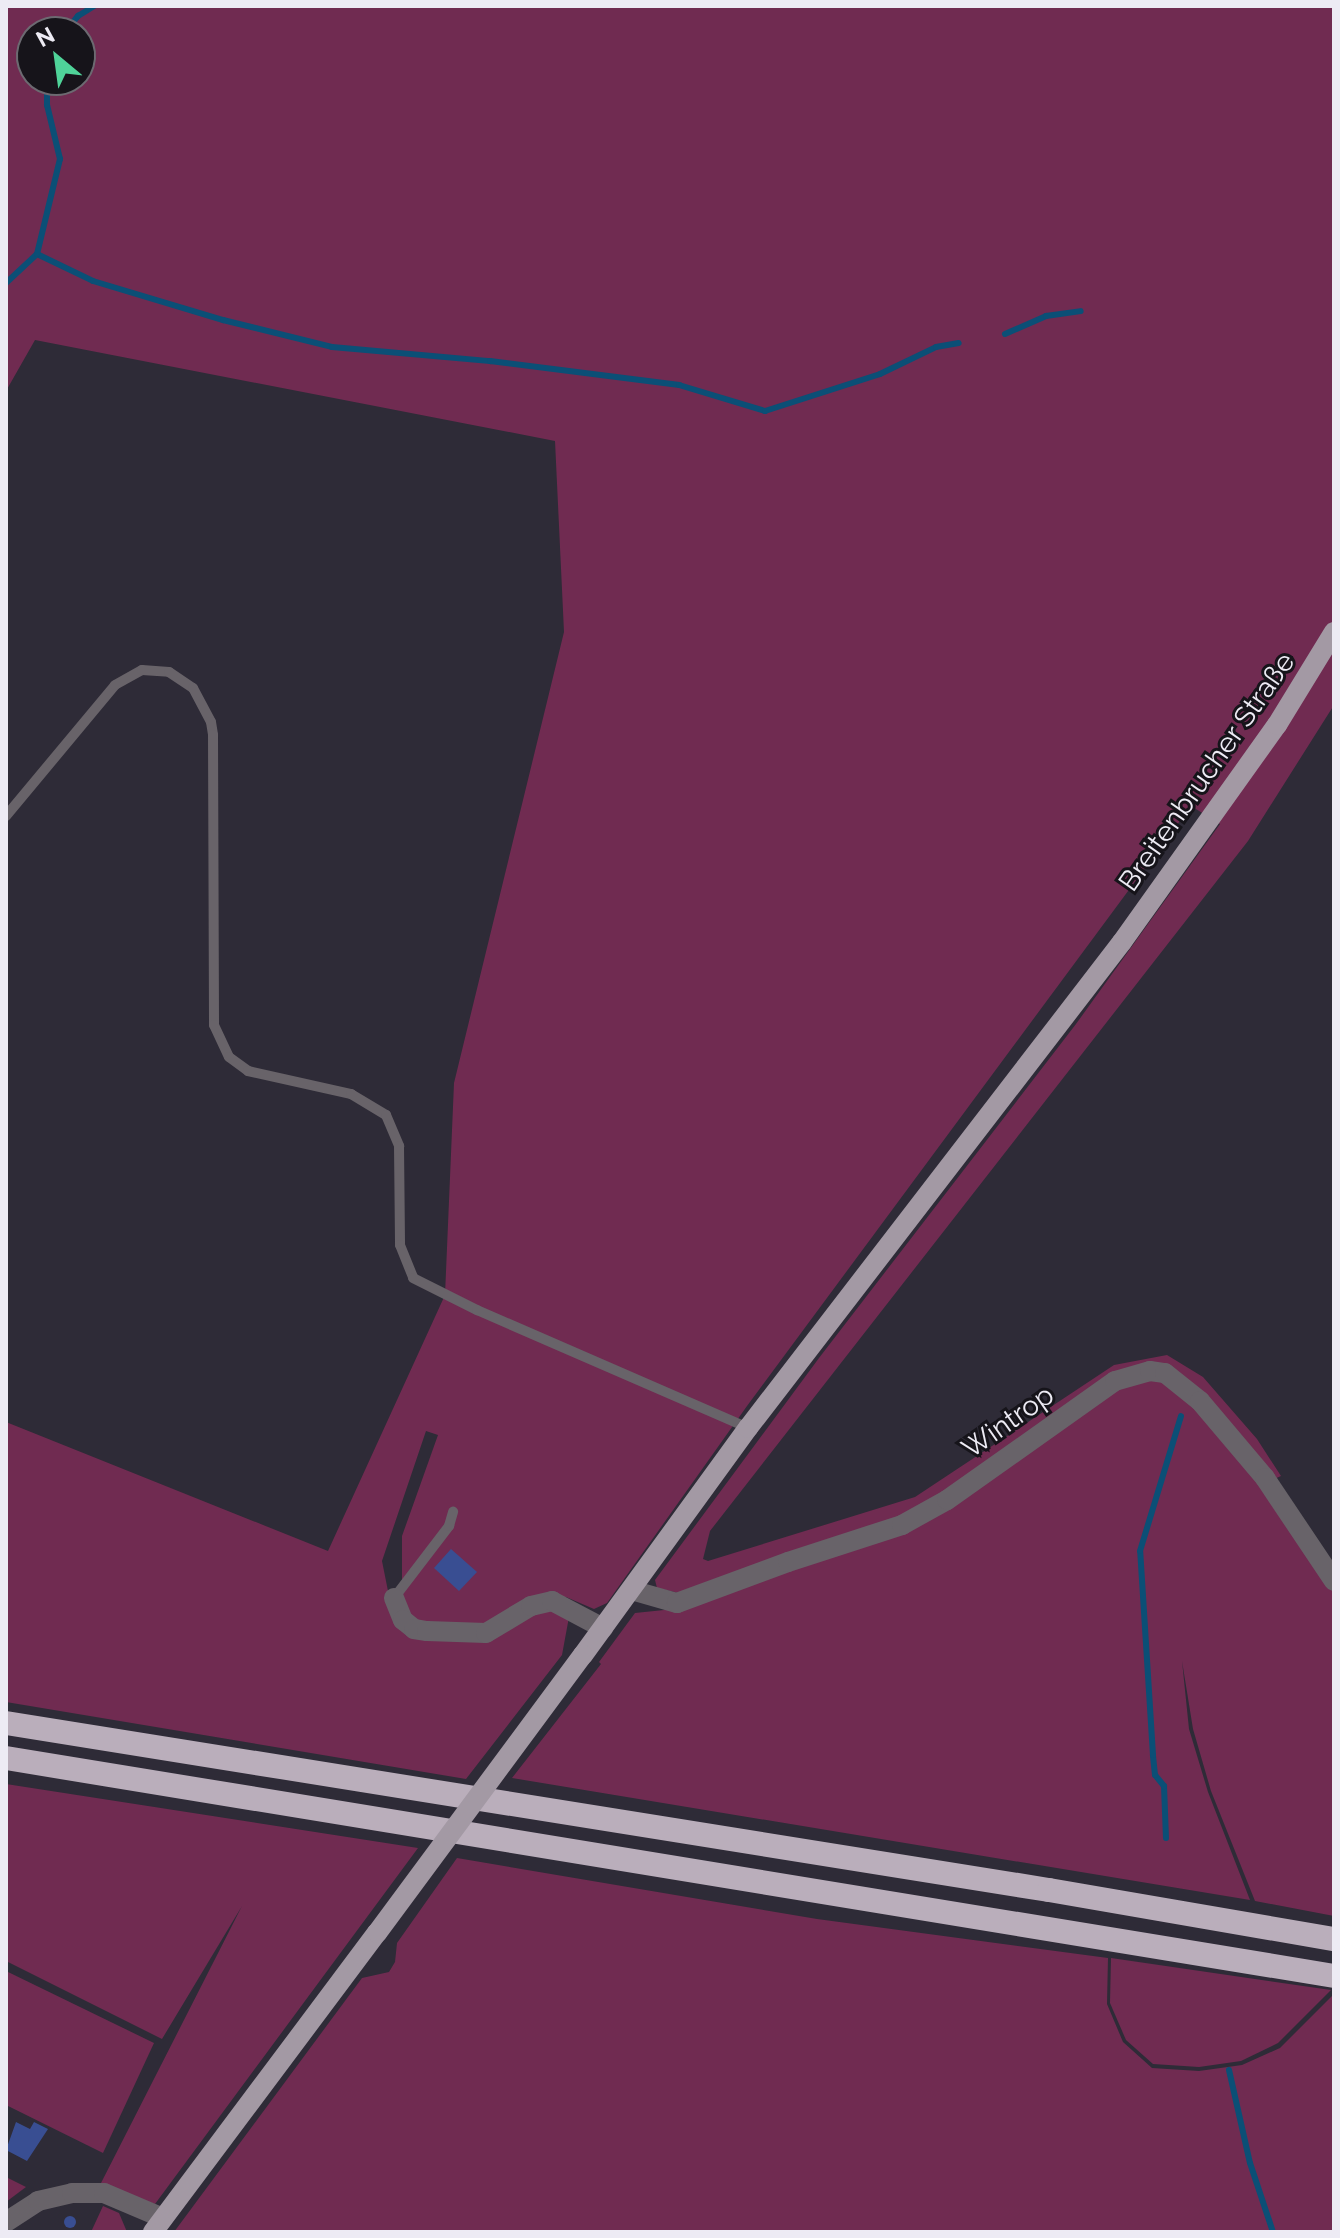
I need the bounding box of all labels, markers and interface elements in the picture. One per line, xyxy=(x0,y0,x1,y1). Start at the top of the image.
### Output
north arrow xyxy=(16,16,96,96)
text: N xyxy=(32,21,59,52)
street label: Breitenbrucher Straße xyxy=(1112,646,1302,898)
street label: Wintrop xyxy=(956,1378,1060,1466)

